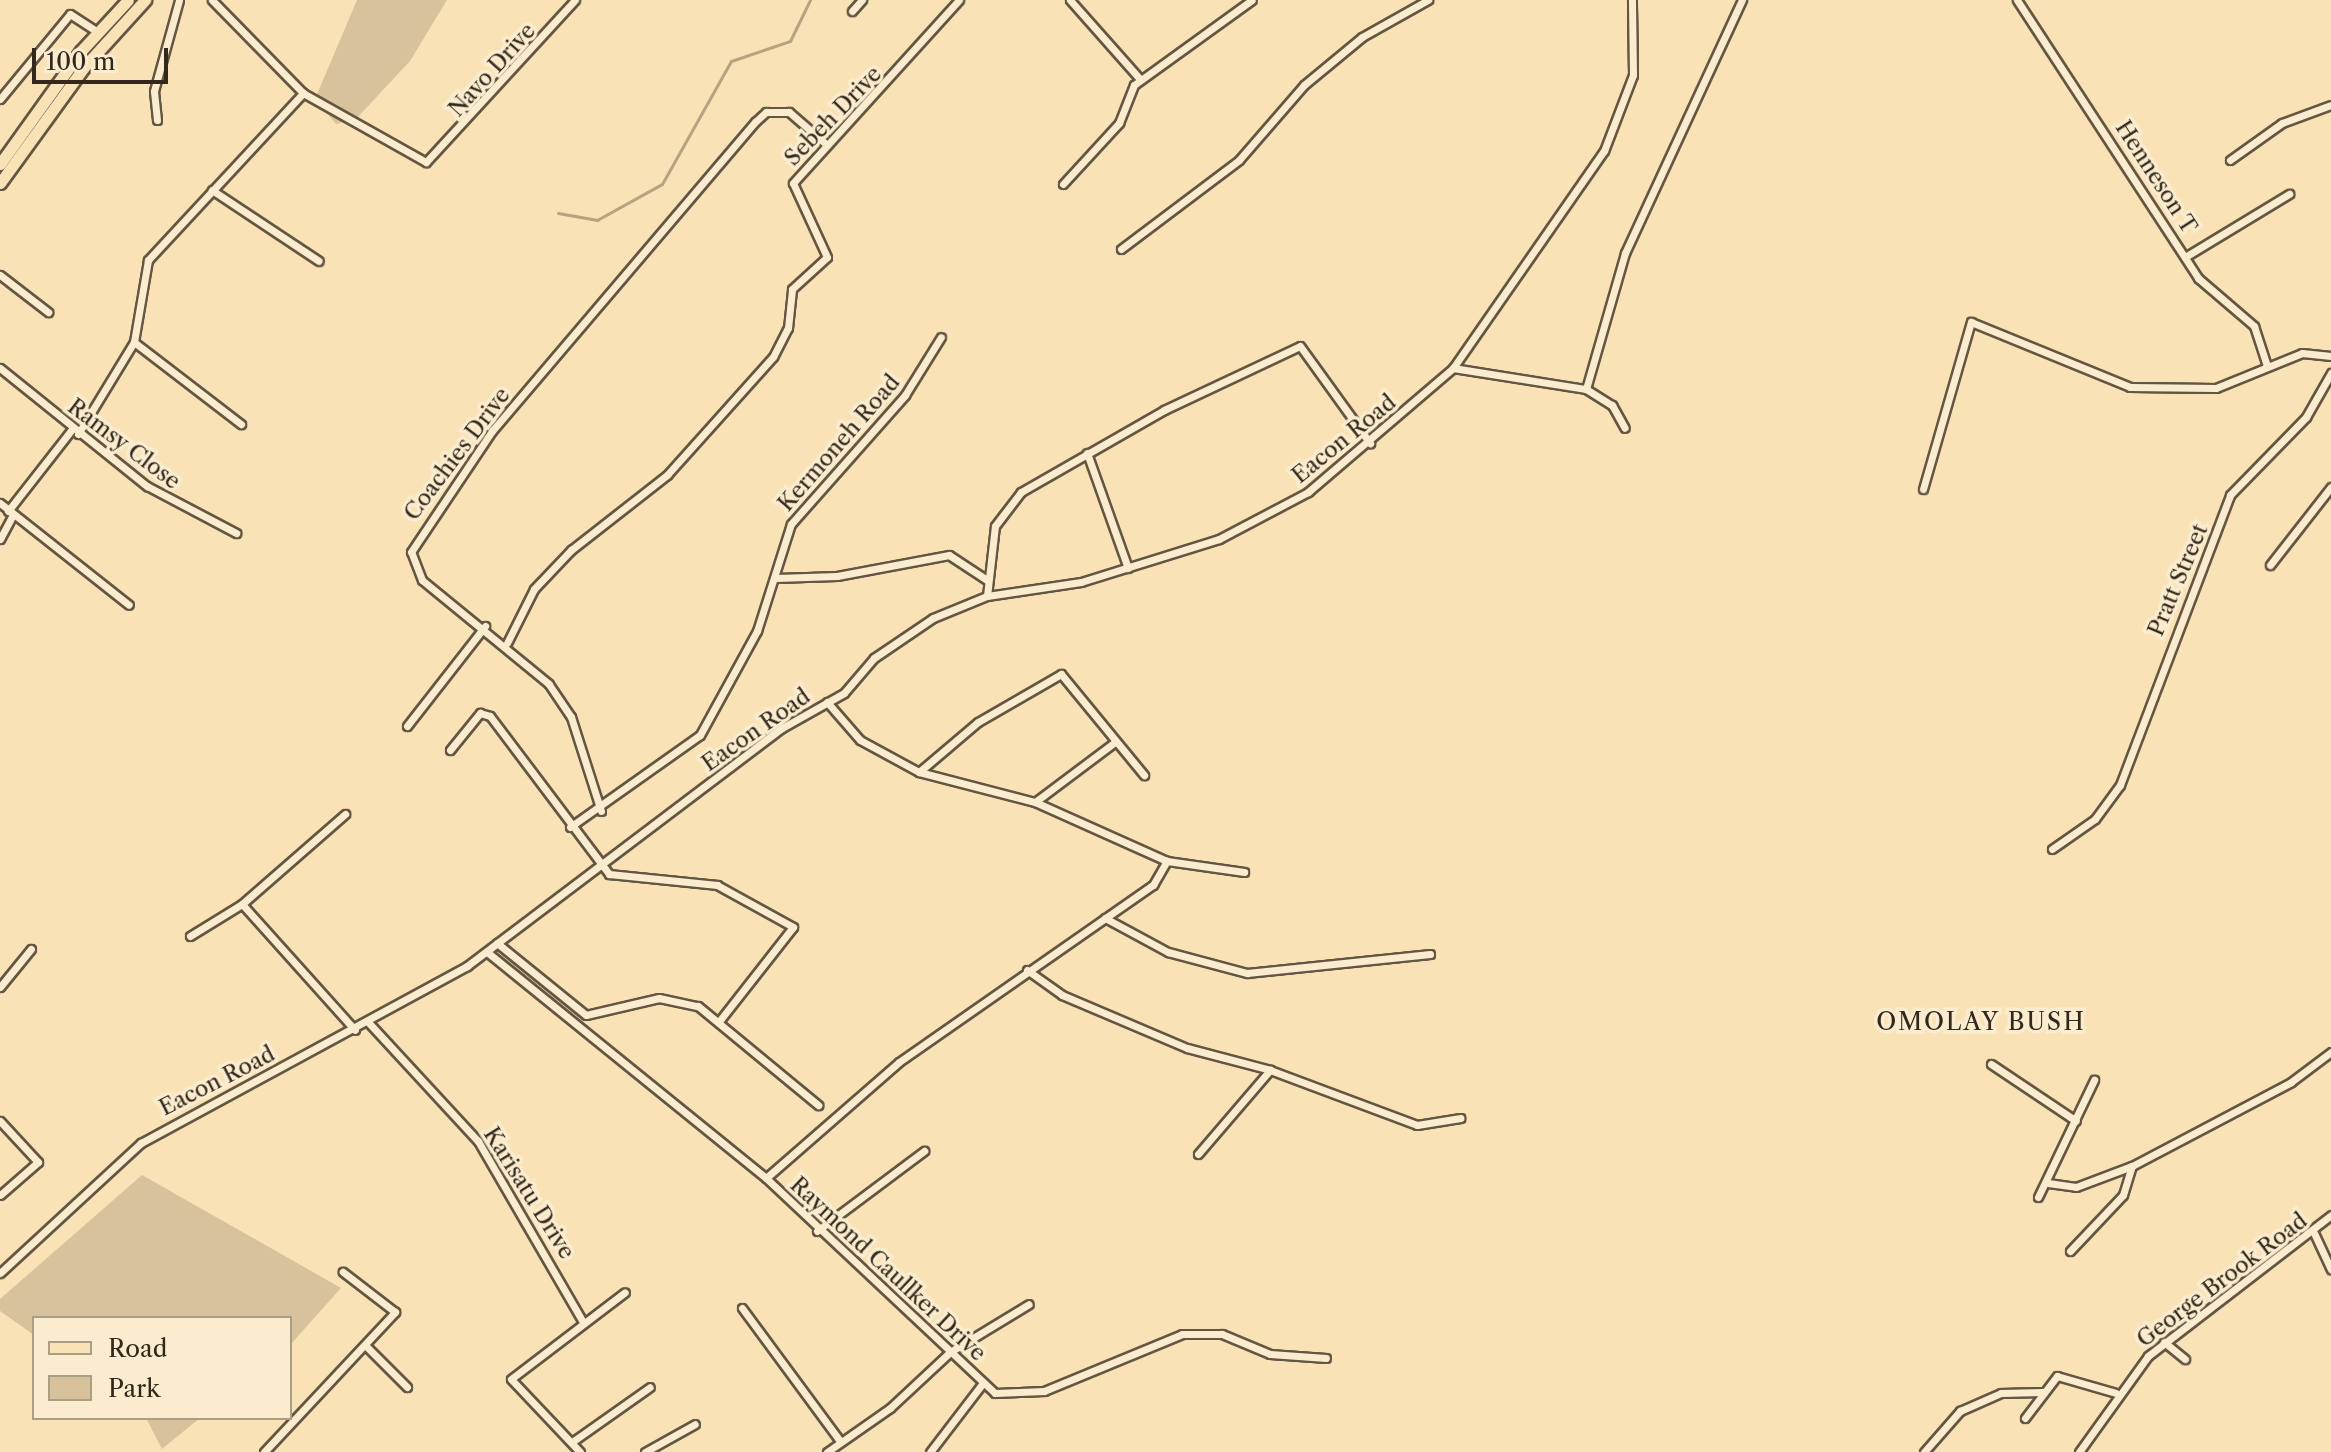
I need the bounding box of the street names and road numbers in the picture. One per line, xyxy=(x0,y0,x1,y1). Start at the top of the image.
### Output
street label: Navo Drive xyxy=(443,18,541,122)
street label: Sebeh Drive xyxy=(779,61,887,171)
street label: Henneson T xyxy=(2110,115,2202,239)
street label: Kermoneh Road xyxy=(773,369,905,517)
street label: Coachies Drive xyxy=(399,383,515,525)
street label: Eacon Road xyxy=(1287,389,1401,489)
street label: Ramsy Close xyxy=(62,393,186,495)
street label: Pratt Street xyxy=(2143,520,2213,640)
street label: Eacon Road xyxy=(697,683,815,777)
street label: Eacon Road xyxy=(155,1041,279,1121)
street label: Karisatu Drive xyxy=(478,1122,580,1264)
street label: Raymond Caullker Drive xyxy=(785,1171,991,1367)
street label: George Brook Road xyxy=(2132,1207,2312,1353)

